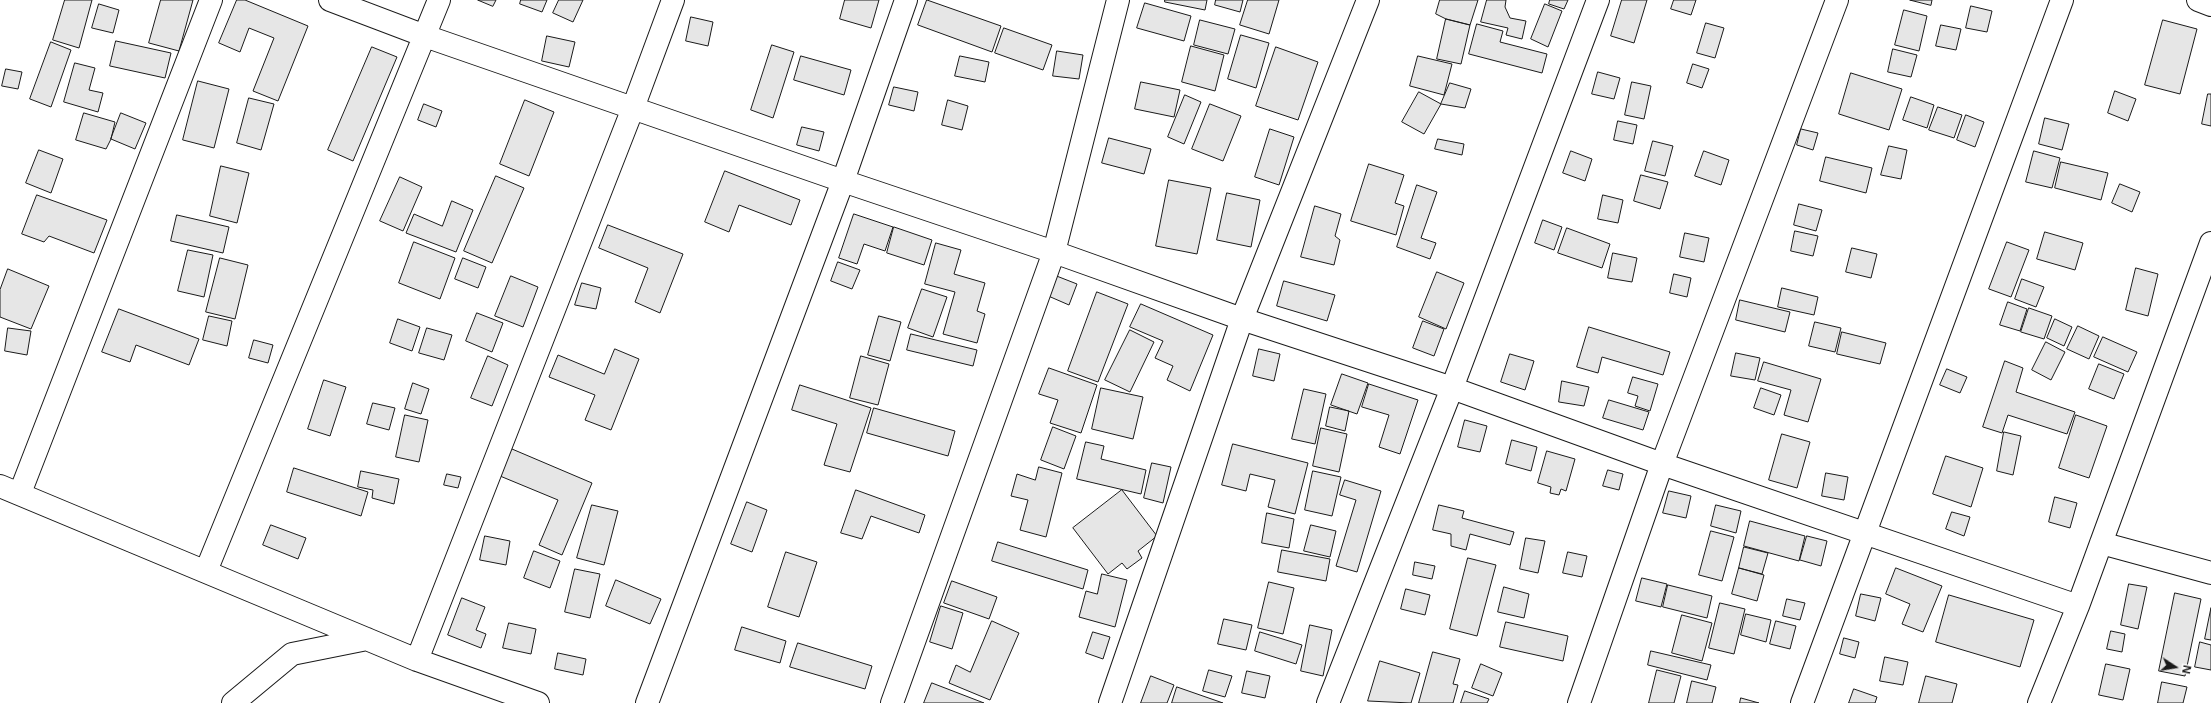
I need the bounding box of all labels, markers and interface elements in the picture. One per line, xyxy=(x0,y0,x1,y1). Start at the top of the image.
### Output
north arrow xyxy=(2155,647,2195,687)
text: N xyxy=(2179,664,2195,676)

